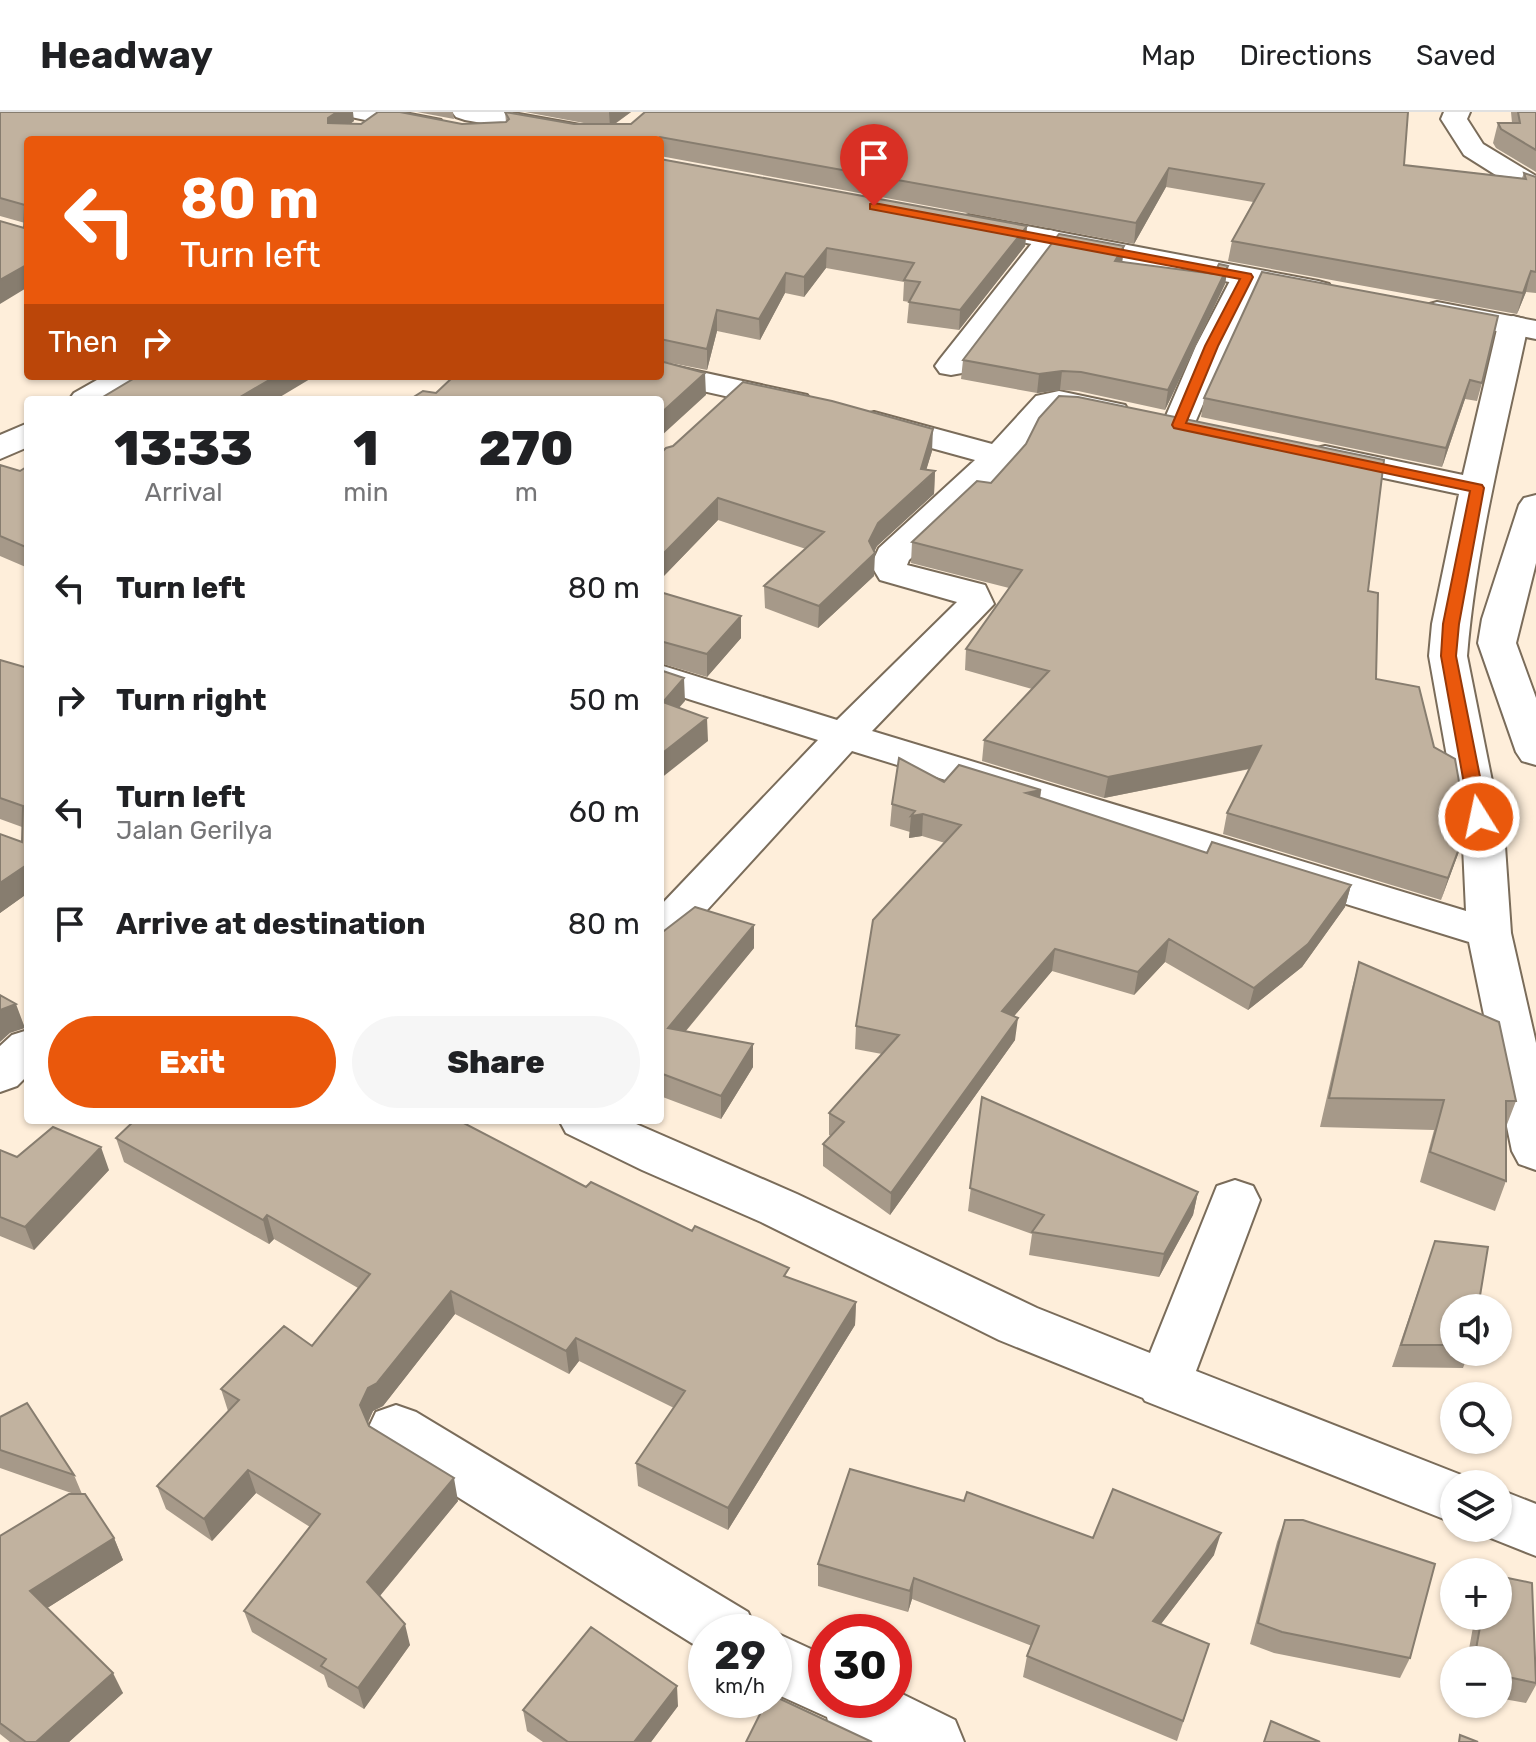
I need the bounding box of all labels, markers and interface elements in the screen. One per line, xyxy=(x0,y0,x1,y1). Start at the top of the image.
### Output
text: Headway xyxy=(40,32,213,78)
text: Map xyxy=(1141,39,1195,72)
text: Directions xyxy=(1239,39,1372,72)
text: Saved xyxy=(1416,39,1496,72)
pin xyxy=(840,124,908,206)
icon: arrive xyxy=(852,136,896,180)
text: 80 m xyxy=(180,166,319,232)
icon: left xyxy=(48,168,152,272)
text: Turn left xyxy=(180,233,321,276)
icon: right xyxy=(134,320,178,364)
text: Then xyxy=(48,324,118,360)
text: 13:33 xyxy=(114,420,253,477)
text: 1 xyxy=(353,420,378,477)
text: 270 xyxy=(479,420,574,477)
text: Arrival xyxy=(145,477,223,508)
text: min xyxy=(343,477,388,508)
text: m xyxy=(515,477,538,508)
icon: left xyxy=(48,566,92,610)
text: Turn left xyxy=(116,570,246,606)
text: 80 m xyxy=(568,570,640,606)
icon: right xyxy=(48,678,92,722)
text: Turn right xyxy=(116,682,267,718)
text: 50 m xyxy=(569,682,640,718)
position arrow xyxy=(1437,775,1521,859)
text: Turn left xyxy=(116,779,246,815)
icon: left xyxy=(48,790,92,834)
text: 60 m xyxy=(569,794,640,830)
text: Jalan Gerilya xyxy=(116,815,273,846)
icon: arrive xyxy=(48,902,92,946)
text: Arrive at destination xyxy=(116,906,426,942)
text: 80 m xyxy=(568,906,640,942)
button: Exit xyxy=(48,1016,336,1108)
button: Share xyxy=(352,1016,640,1108)
map controls xyxy=(1440,1294,1512,1718)
button: sound xyxy=(1440,1294,1512,1366)
button: search xyxy=(1440,1382,1512,1454)
button: layers xyxy=(1440,1470,1512,1542)
button: + xyxy=(1440,1558,1512,1630)
speed limit sign: 30 xyxy=(808,1614,912,1718)
text: 29 xyxy=(714,1632,766,1679)
button: − xyxy=(1440,1646,1512,1718)
text: km/h xyxy=(715,1674,765,1698)

